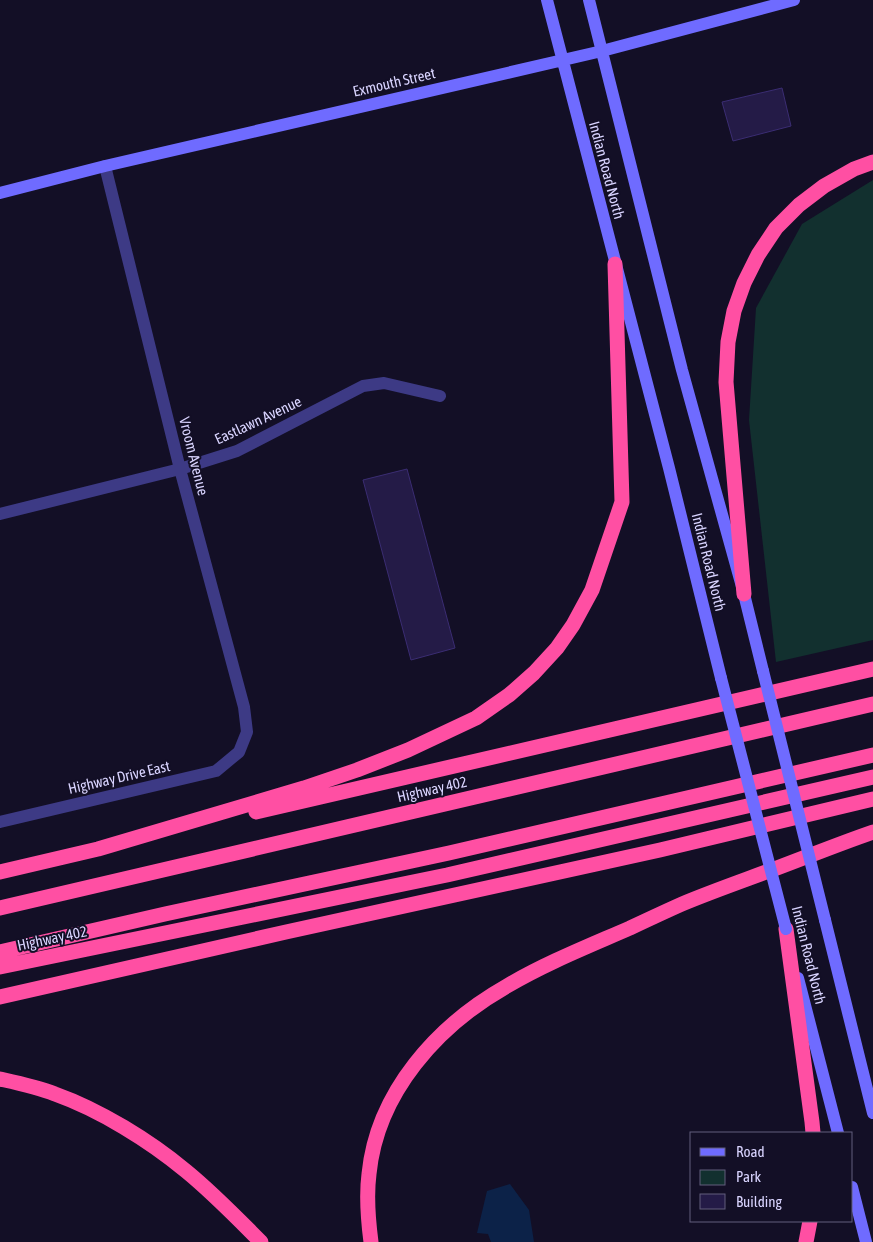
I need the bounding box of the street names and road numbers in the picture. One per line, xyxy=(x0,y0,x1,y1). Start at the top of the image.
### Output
street label: Exmouth Street xyxy=(351,64,437,100)
street label: Indian Road North xyxy=(586,119,628,221)
street label: Eastlawn Avenue xyxy=(212,392,304,448)
street label: Vroom Avenue xyxy=(176,415,212,497)
street label: Indian Road North xyxy=(689,511,729,613)
street label: Highway Drive East xyxy=(66,757,172,797)
street label: Highway 402 xyxy=(395,773,469,805)
street label: Indian Road North xyxy=(789,904,829,1006)
street label: Highway 402 xyxy=(15,922,89,954)

